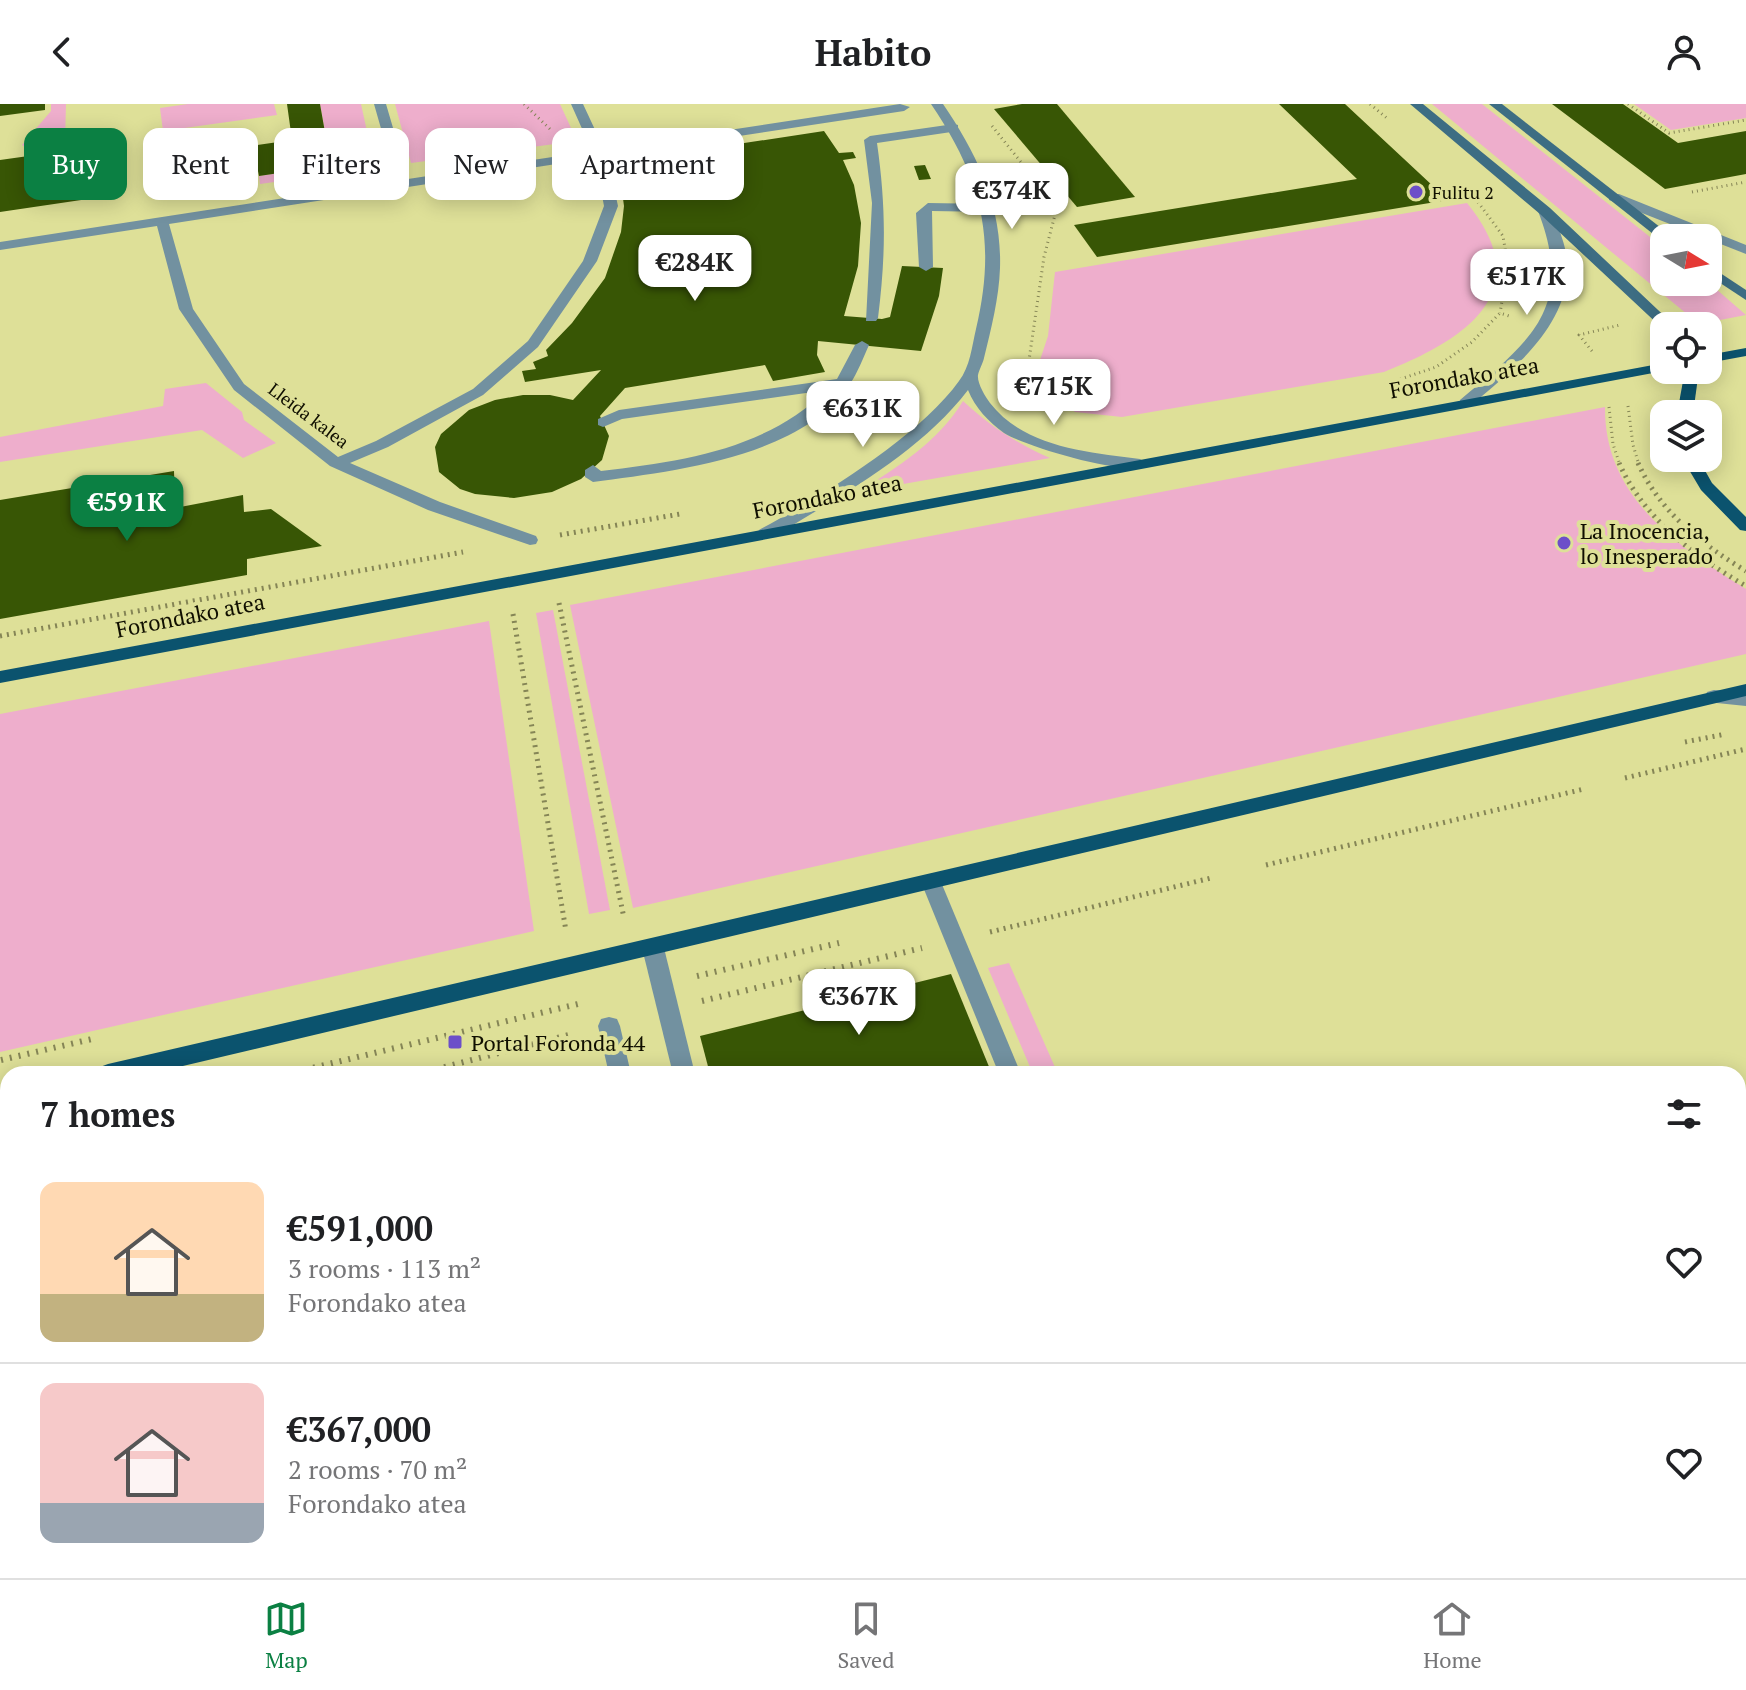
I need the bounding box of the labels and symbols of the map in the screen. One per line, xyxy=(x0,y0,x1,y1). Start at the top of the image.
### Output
pin: €374K xyxy=(956,163,1068,231)
place label: Fulitu 2 xyxy=(1432,180,1494,204)
marker: Fulitu 2 xyxy=(1407,183,1425,201)
north arrow xyxy=(1650,224,1722,296)
pin: €284K xyxy=(639,235,751,303)
pin: €517K xyxy=(1471,249,1583,317)
street label: Forondako atea xyxy=(1387,350,1541,404)
pin: €715K xyxy=(998,359,1110,427)
street label: Lleida kalea xyxy=(264,377,354,453)
pin: €631K xyxy=(807,381,919,449)
street label: Forondako atea xyxy=(750,467,904,525)
pin: €591K xyxy=(71,475,183,543)
place label: La Inocencia, lo Inesperado xyxy=(1580,516,1713,570)
marker: La Inocencia, lo Inesperado xyxy=(1555,534,1573,552)
street label: Forondako atea xyxy=(113,586,267,644)
pin: €367K xyxy=(803,969,915,1037)
place label: Portal Foronda 44 xyxy=(471,1028,646,1057)
marker: Portal Foronda 44 xyxy=(446,1033,464,1051)

